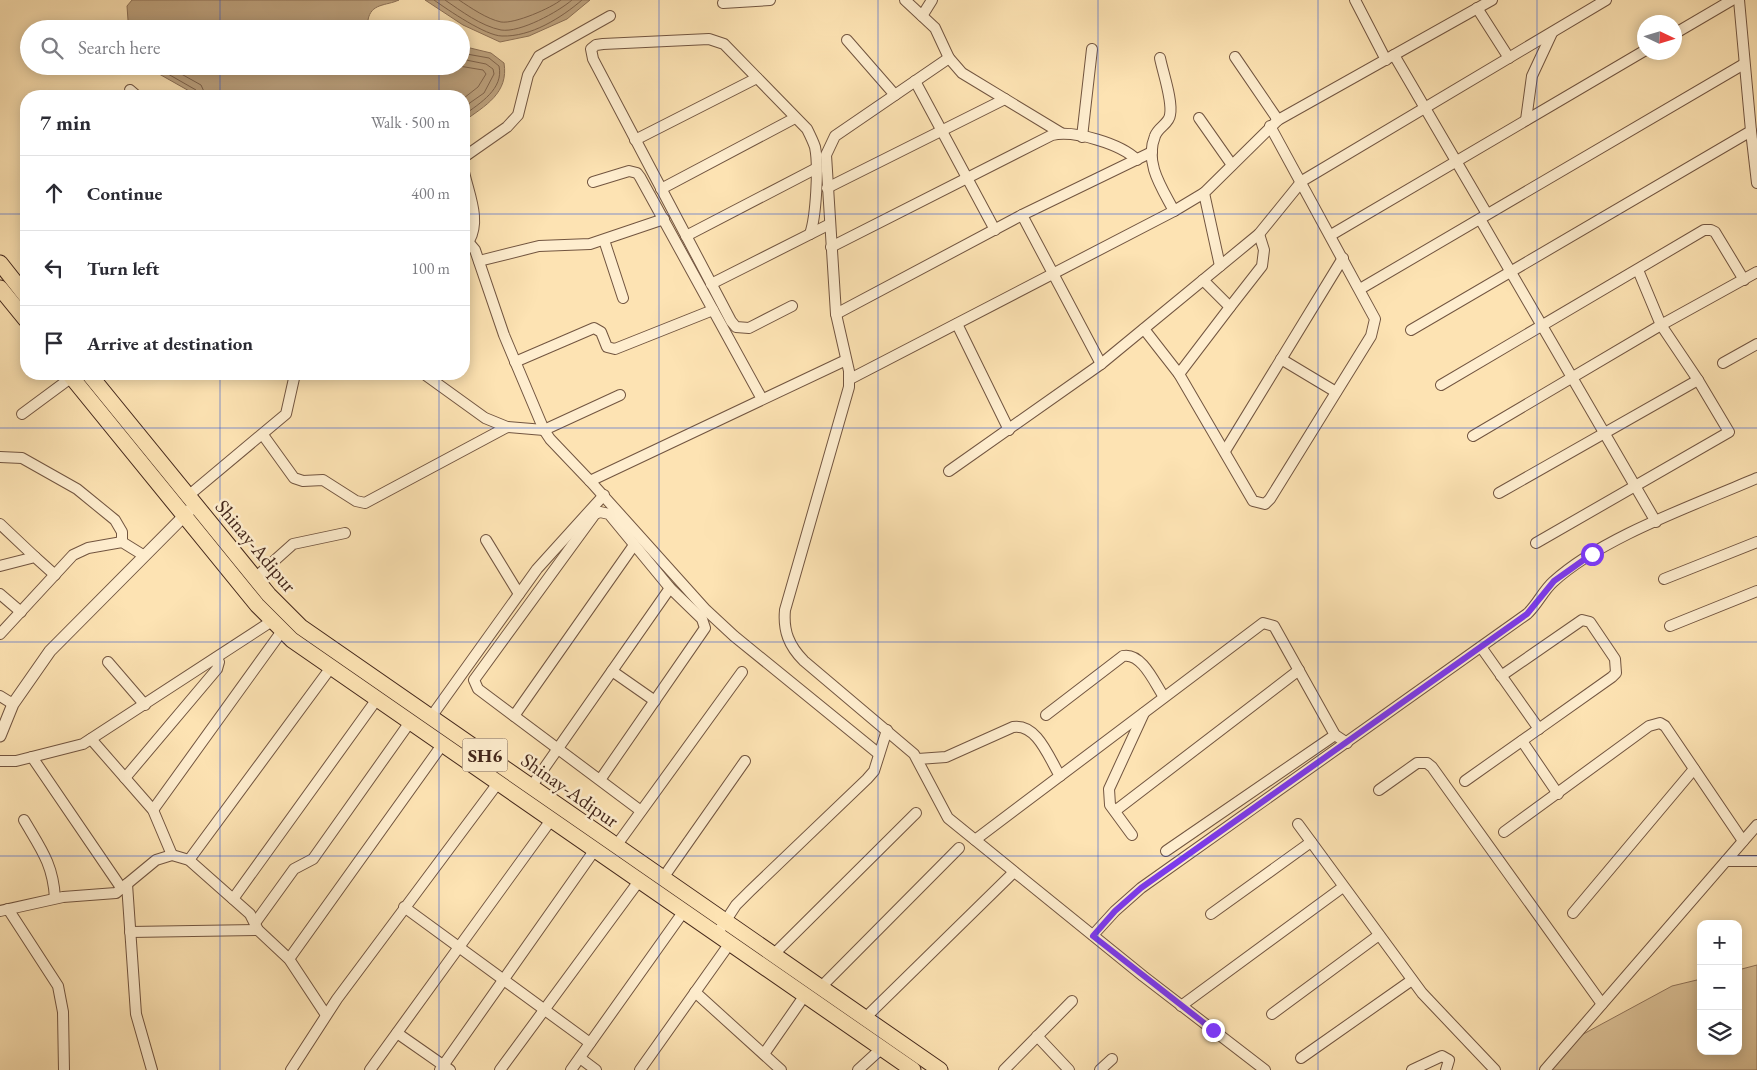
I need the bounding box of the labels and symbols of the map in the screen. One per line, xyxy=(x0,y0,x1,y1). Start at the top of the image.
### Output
north arrow xyxy=(1637,15,1682,60)
street label: Shinay-Adipur xyxy=(210,494,303,598)
route start xyxy=(1581,543,1604,566)
road number: SH6 xyxy=(462,738,508,772)
street label: Shinay-Adipur xyxy=(516,747,624,833)
route end xyxy=(1202,1019,1225,1042)

